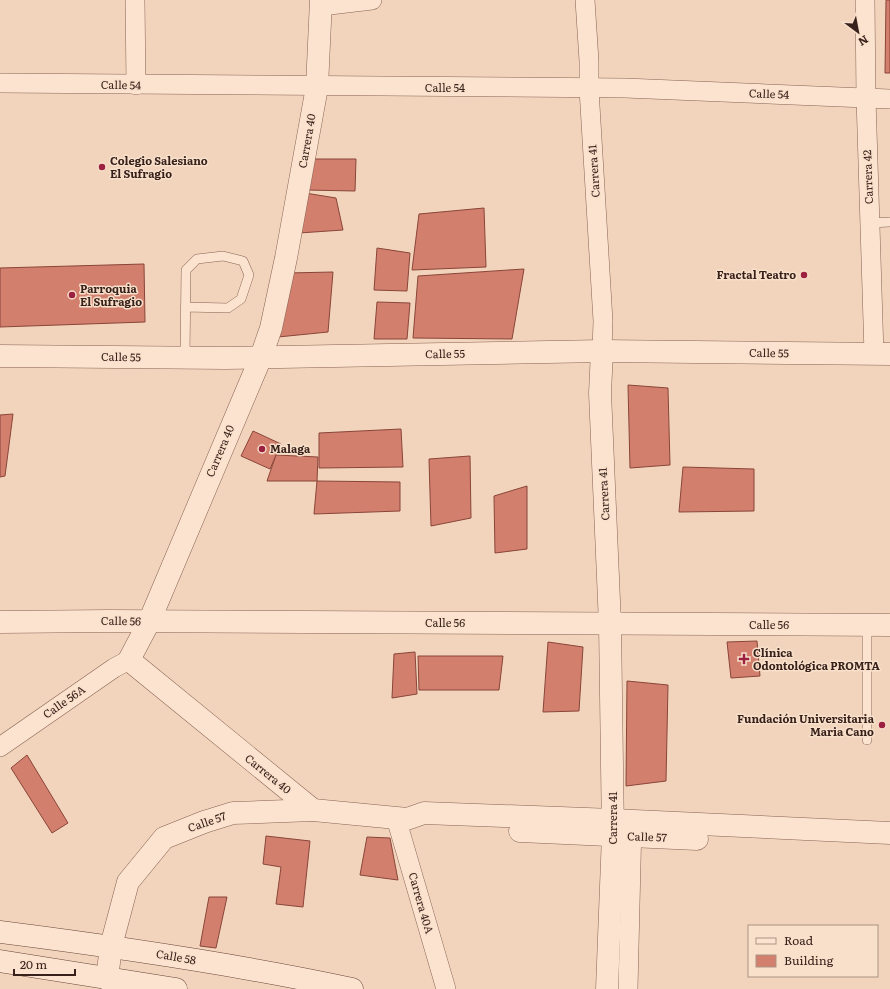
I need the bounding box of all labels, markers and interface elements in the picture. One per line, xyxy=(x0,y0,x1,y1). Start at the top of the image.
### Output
north arrow xyxy=(838,12,878,52)
text: N xyxy=(856,32,872,51)
street label: Calle 54 xyxy=(101,76,141,92)
street label: Calle 54 xyxy=(425,79,465,95)
street label: Calle 54 xyxy=(749,84,789,102)
street label: Carrera 40 xyxy=(293,112,319,169)
street label: Carrera 41 xyxy=(583,143,603,198)
street label: Carrera 42 xyxy=(858,149,876,204)
place label: Colegio Salesiano El Sufragio xyxy=(110,152,208,181)
marker: Colegio Salesiano El Sufragio xyxy=(97,162,107,172)
place label: Fractal Teatro xyxy=(716,266,796,282)
marker: Fractal Teatro xyxy=(799,270,809,280)
place label: Parroquia El Sufragio xyxy=(80,280,142,309)
marker: Parroquia El Sufragio xyxy=(67,290,77,300)
street label: Calle 55 xyxy=(749,344,789,360)
street label: Calle 55 xyxy=(425,345,465,361)
street label: Calle 55 xyxy=(101,348,141,364)
street label: Carrera 40 xyxy=(201,422,237,479)
place label: Malaga xyxy=(270,440,311,456)
marker: Malaga xyxy=(257,444,267,454)
street label: Carrera 41 xyxy=(594,467,612,521)
street label: Calle 56 xyxy=(101,612,141,628)
street label: Calle 56 xyxy=(425,614,465,630)
street label: Calle 56 xyxy=(749,616,789,632)
place label: Clínica Odontológica PROMTA xyxy=(753,644,880,673)
marker: Clínica Odontológica PROMTA xyxy=(738,653,750,665)
street label: Calle 56A xyxy=(39,681,88,722)
place label: Fundación Universitaria Maria Cano xyxy=(737,710,875,739)
marker: Fundación Universitaria Maria Cano xyxy=(877,720,887,730)
street label: Carrera 40 xyxy=(242,750,295,797)
street label: Carrera 41 xyxy=(604,791,620,845)
street label: Calle 57 xyxy=(185,807,228,835)
street label: Calle 57 xyxy=(627,827,668,845)
street label: Carrera 40A xyxy=(406,870,438,935)
legend xyxy=(748,925,878,977)
text: Road xyxy=(784,931,814,949)
street label: Calle 58 xyxy=(155,945,197,967)
scale bar xyxy=(14,951,75,977)
text: Building xyxy=(784,951,834,969)
text: 20 m xyxy=(20,955,47,973)

